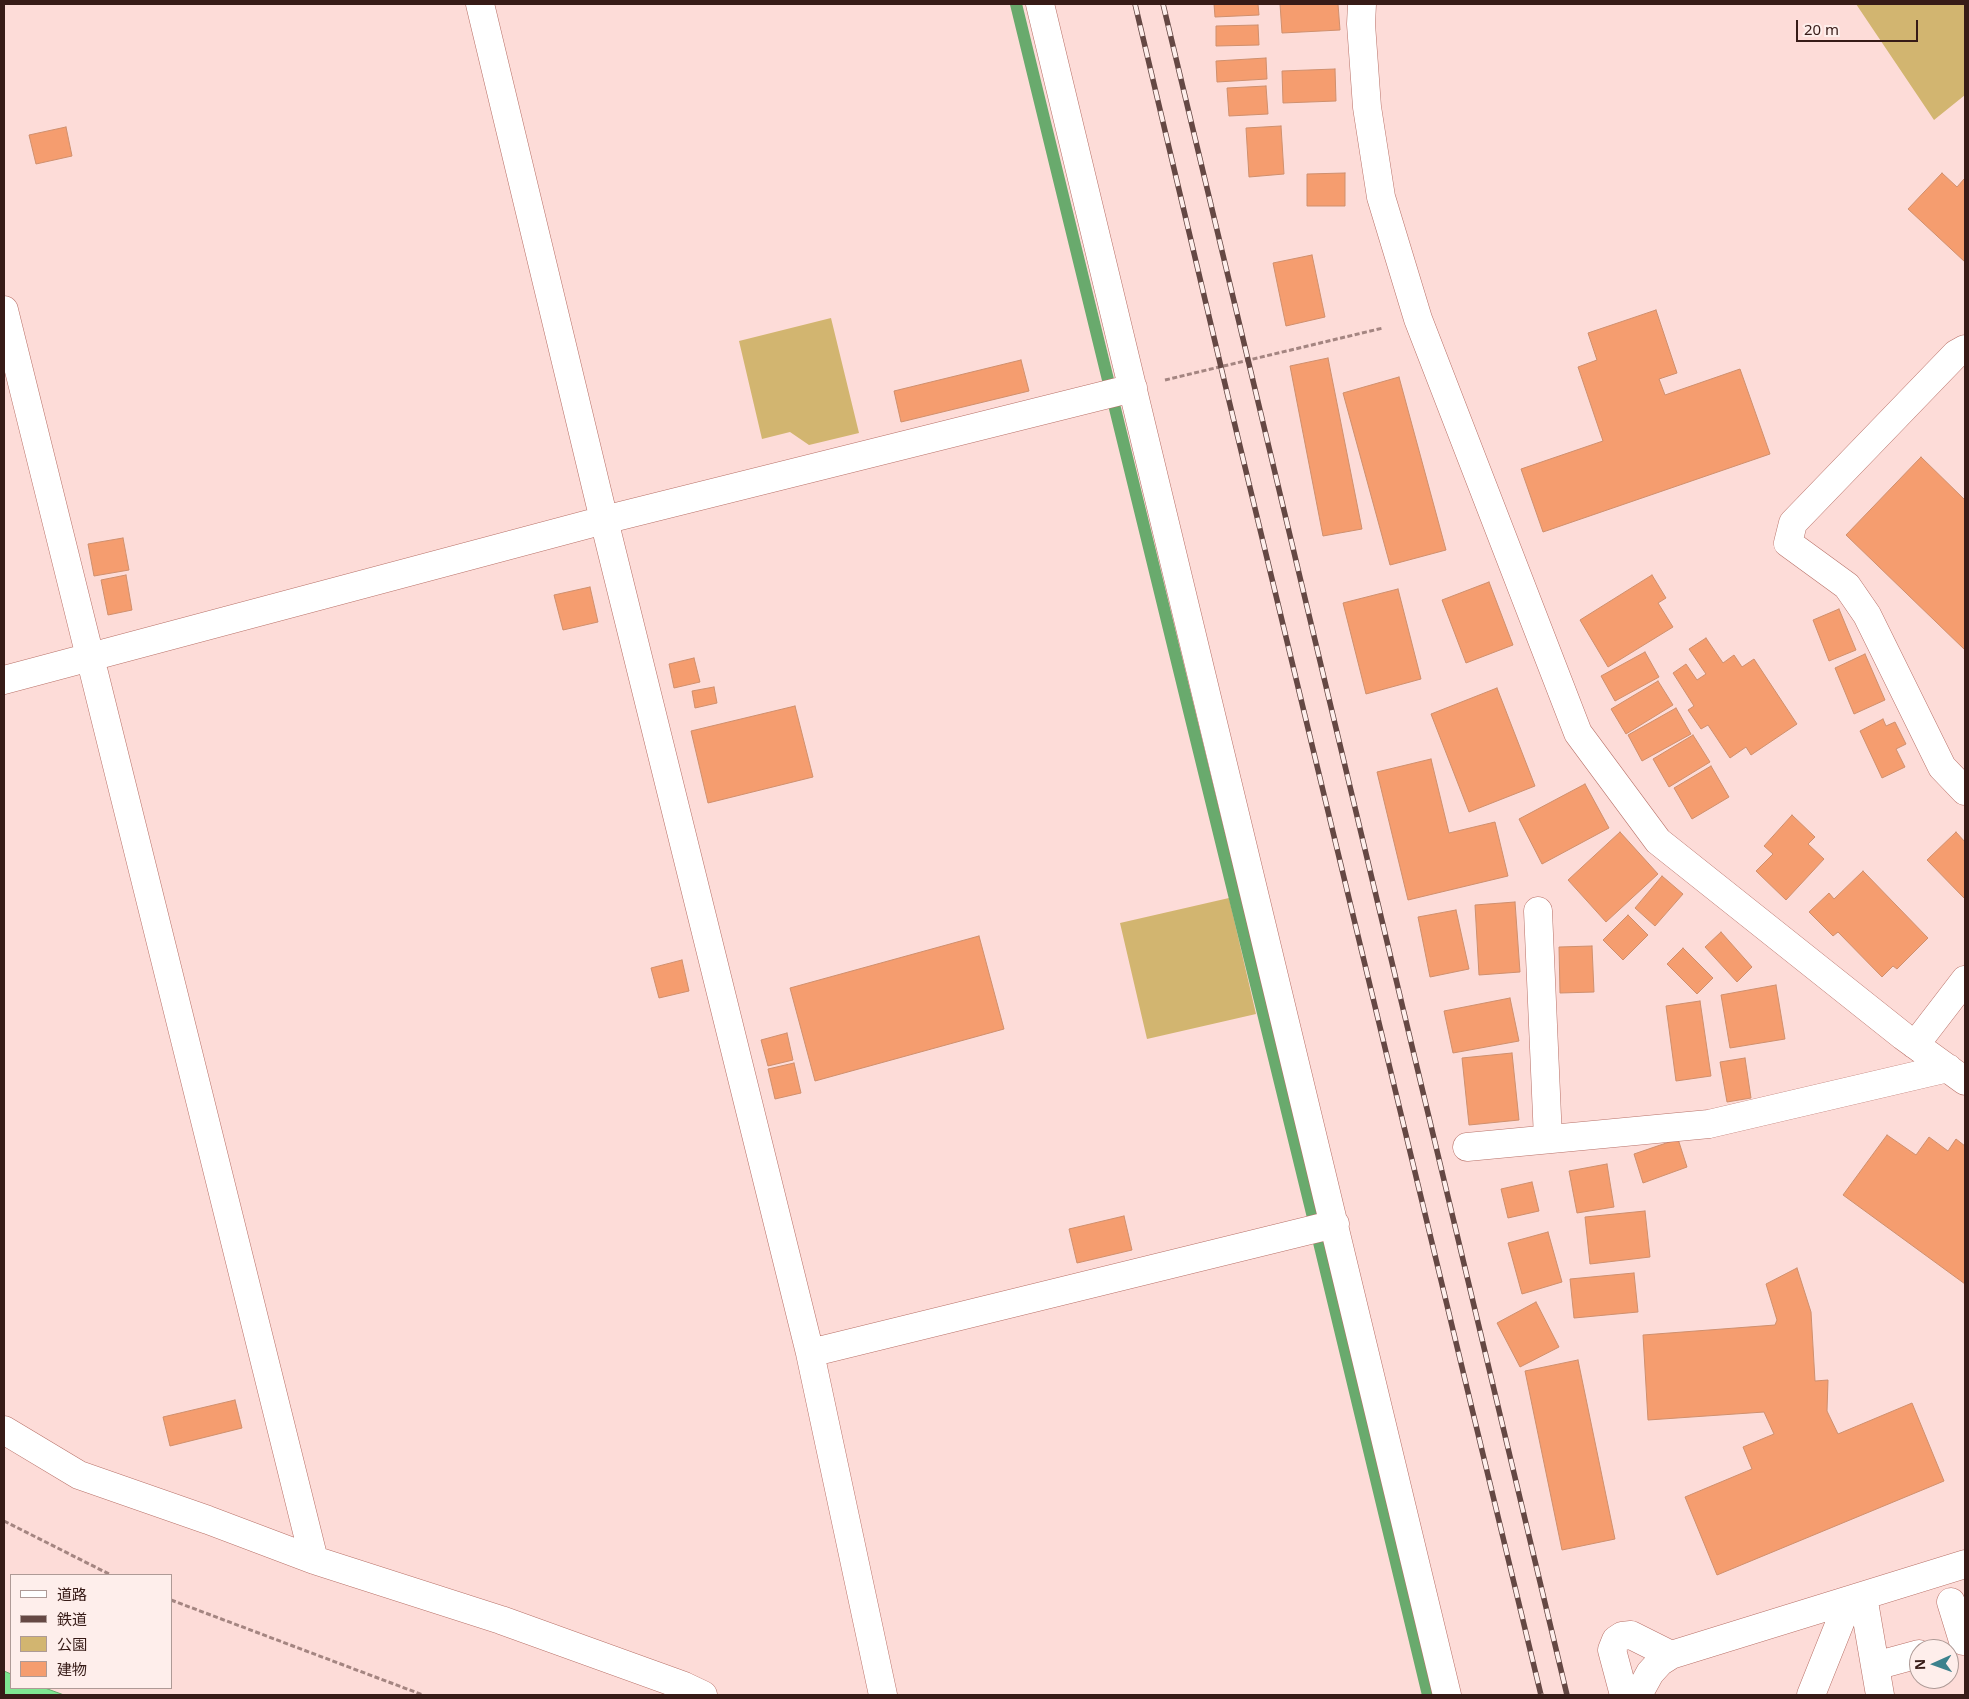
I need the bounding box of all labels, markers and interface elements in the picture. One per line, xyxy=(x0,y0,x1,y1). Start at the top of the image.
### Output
scale bar xyxy=(1799,10,1922,42)
text: 20 m xyxy=(1804,19,1839,39)
legend xyxy=(10,1574,172,1689)
text: 道路 xyxy=(57,1584,87,1604)
text: 鉄道 xyxy=(57,1609,87,1629)
text: 公園 xyxy=(57,1634,87,1654)
north arrow xyxy=(1909,1639,1959,1689)
text: N xyxy=(1910,1658,1929,1671)
text: 建物 xyxy=(57,1659,87,1679)

